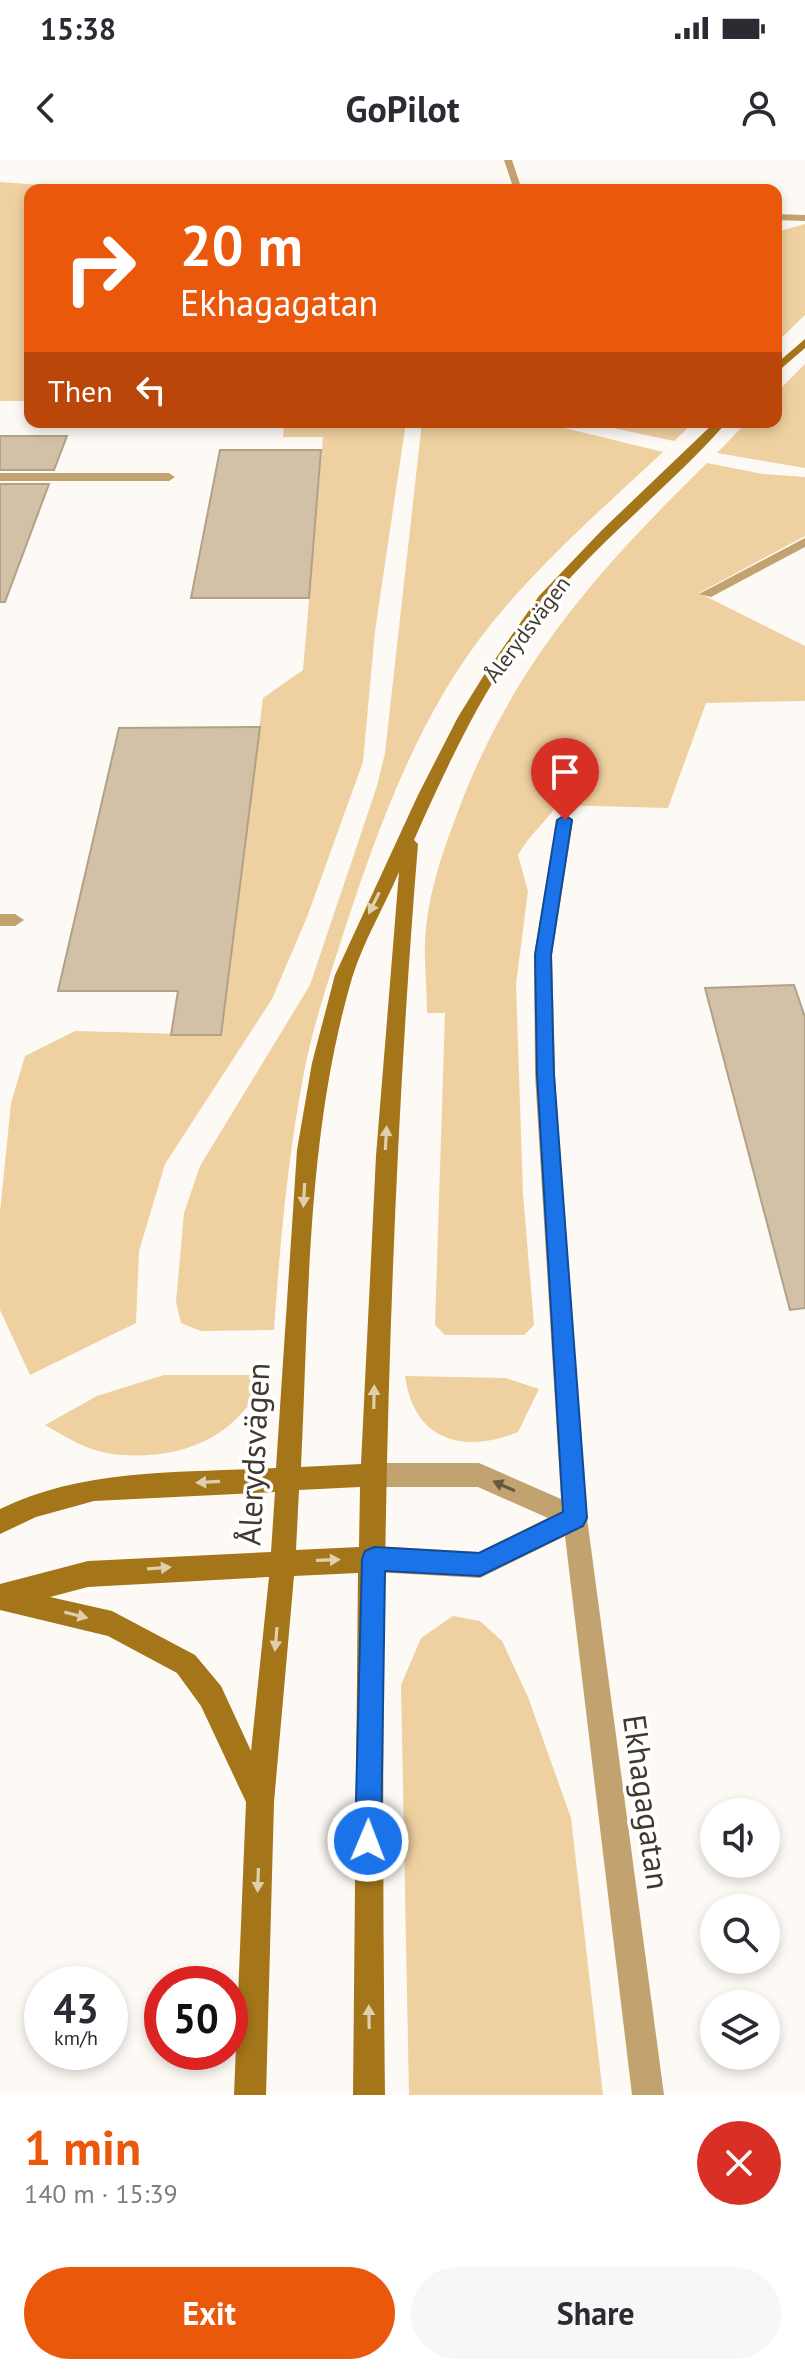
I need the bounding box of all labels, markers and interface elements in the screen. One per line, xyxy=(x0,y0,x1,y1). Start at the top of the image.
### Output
text: 15:38 xyxy=(40,9,116,48)
text: GoPilot xyxy=(345,85,460,132)
icon: back xyxy=(24,86,68,130)
icon: person xyxy=(737,86,781,130)
text: 20 m xyxy=(180,209,303,281)
icon: right xyxy=(48,216,152,320)
text: Ekhagagatan xyxy=(180,279,378,326)
icon: left xyxy=(129,368,173,412)
text: Then xyxy=(48,371,113,410)
street label: Ålerydsvägen xyxy=(478,570,576,688)
pin xyxy=(531,738,599,820)
icon: arrive xyxy=(543,750,587,794)
one-way arrow xyxy=(367,892,381,915)
one-way arrow xyxy=(380,1125,393,1150)
one-way arrow xyxy=(298,1183,311,1208)
street label: Ålerydsvägen xyxy=(227,1362,279,1546)
one-way arrow xyxy=(368,1384,381,1409)
one-way arrow xyxy=(195,1476,220,1489)
one-way arrow xyxy=(492,1480,516,1493)
one-way arrow xyxy=(316,1554,341,1567)
one-way arrow xyxy=(147,1561,172,1574)
one-way arrow xyxy=(64,1609,89,1621)
one-way arrow xyxy=(269,1627,282,1652)
street label: Ekhagagatan xyxy=(614,1712,680,1892)
map controls xyxy=(700,1798,780,2070)
button: sound xyxy=(700,1798,780,1878)
position arrow xyxy=(326,1799,410,1883)
one-way arrow xyxy=(251,1867,264,1893)
button: search xyxy=(700,1894,780,1974)
speed limit sign: 50 xyxy=(144,1966,248,2070)
text: 43 xyxy=(53,1982,99,2034)
button: layers xyxy=(700,1990,780,2070)
one-way arrow xyxy=(362,2004,375,2029)
text: km/h xyxy=(54,2025,98,2051)
text: 1 min xyxy=(24,2116,141,2178)
button: close xyxy=(697,2121,781,2205)
text: 140 m · 15:39 xyxy=(24,2177,178,2210)
button: Exit xyxy=(24,2267,395,2359)
button: Share xyxy=(411,2267,781,2359)

